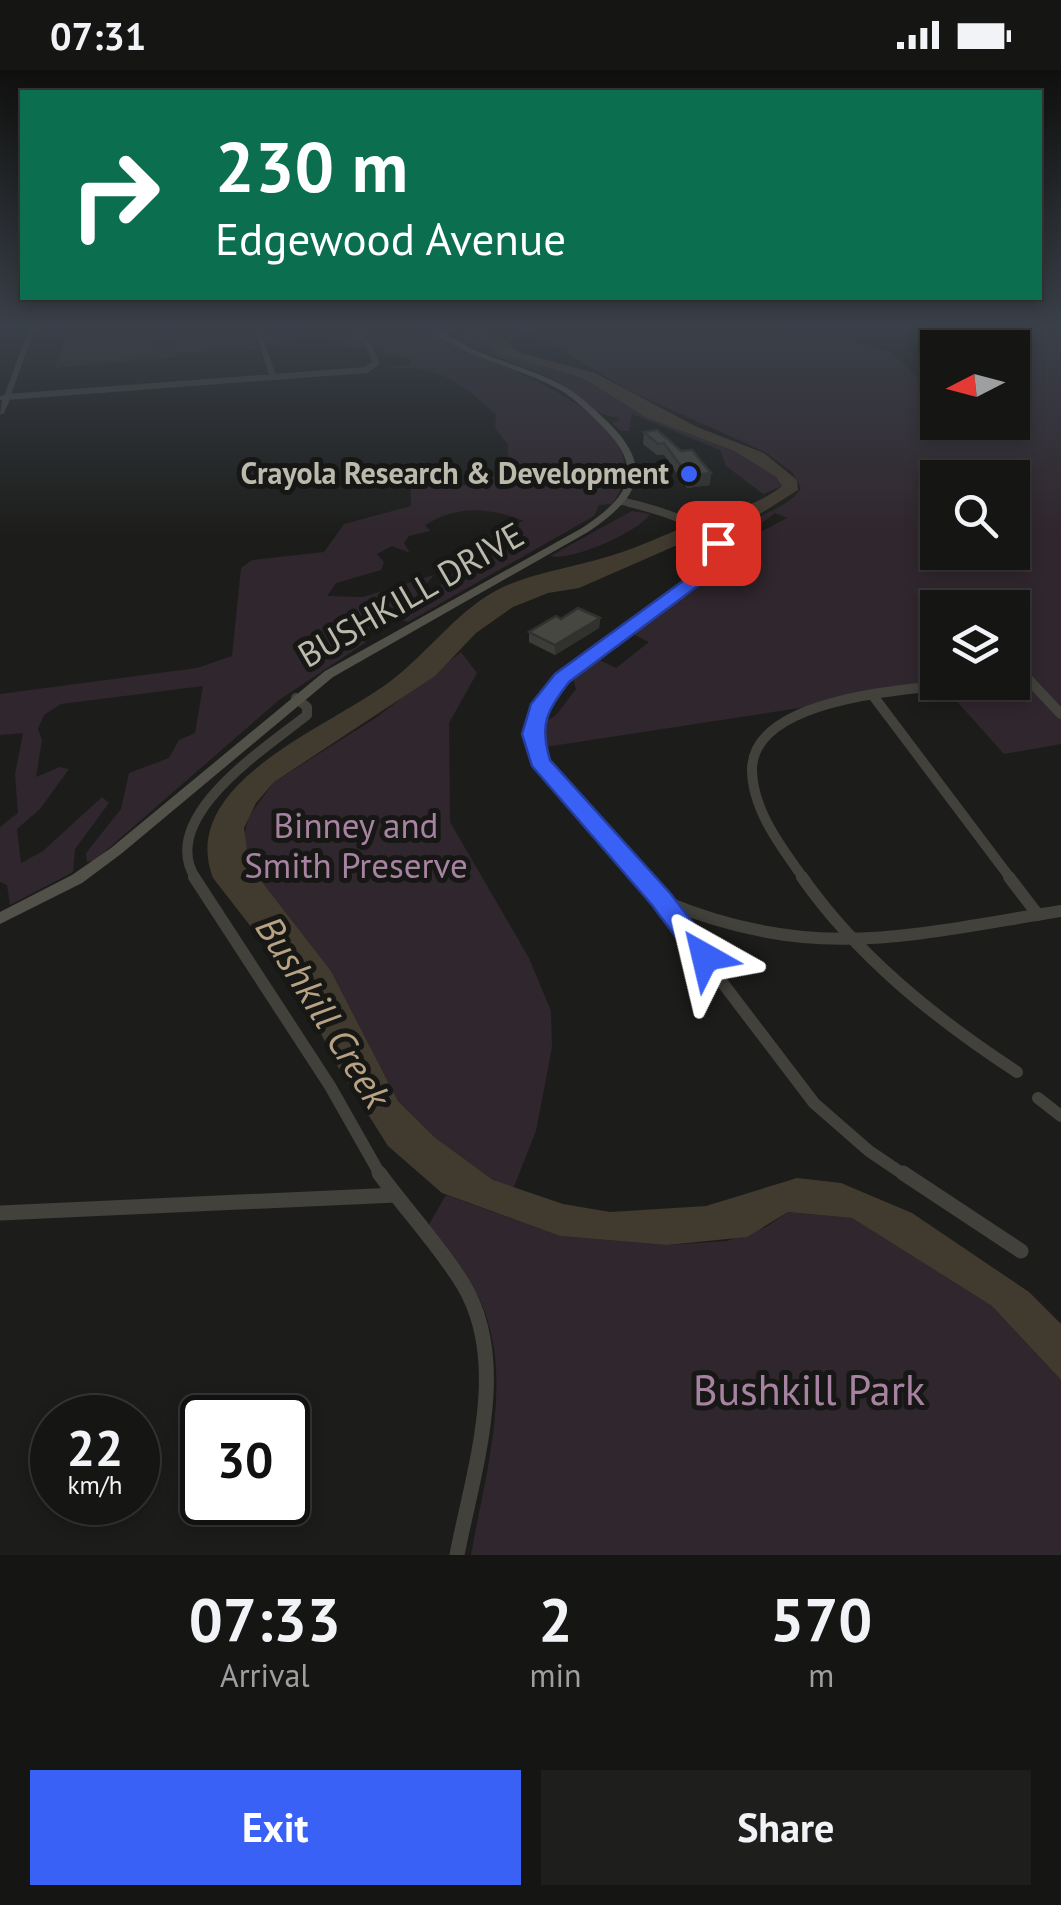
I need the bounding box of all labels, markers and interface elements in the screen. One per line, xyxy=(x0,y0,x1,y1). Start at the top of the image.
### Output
text: 07:31 xyxy=(50,11,146,60)
text: 230 m xyxy=(215,121,408,211)
icon: right xyxy=(50,130,180,260)
text: Edgewood Avenue xyxy=(215,209,566,267)
north arrow xyxy=(920,330,1030,440)
map controls xyxy=(920,330,1030,700)
place label: Crayola Research & Development xyxy=(241,453,670,492)
button: search xyxy=(920,460,1030,570)
marker: Crayola Research & Development xyxy=(678,463,700,485)
pin xyxy=(676,501,761,586)
street label: BUSHKILL DRIVE xyxy=(289,511,532,677)
icon: arrive xyxy=(691,516,746,571)
button: layers xyxy=(920,590,1030,700)
park label: Binney and Smith Preserve xyxy=(244,802,468,888)
position arrow xyxy=(653,905,757,1009)
water label: Bushkill Creek xyxy=(246,906,404,1118)
park label: Bushkill Park xyxy=(693,1362,925,1417)
speed limit sign: 30 xyxy=(180,1395,310,1525)
text: 22 xyxy=(67,1415,123,1480)
text: km/h xyxy=(68,1469,122,1501)
text: 07:33 xyxy=(189,1580,341,1658)
text: 2 xyxy=(539,1580,573,1658)
text: 570 xyxy=(770,1580,872,1658)
text: Arrival xyxy=(220,1654,310,1696)
text: min xyxy=(530,1654,582,1696)
text: m xyxy=(808,1654,834,1696)
button: Exit xyxy=(30,1770,521,1885)
button: Share xyxy=(541,1770,1031,1885)

